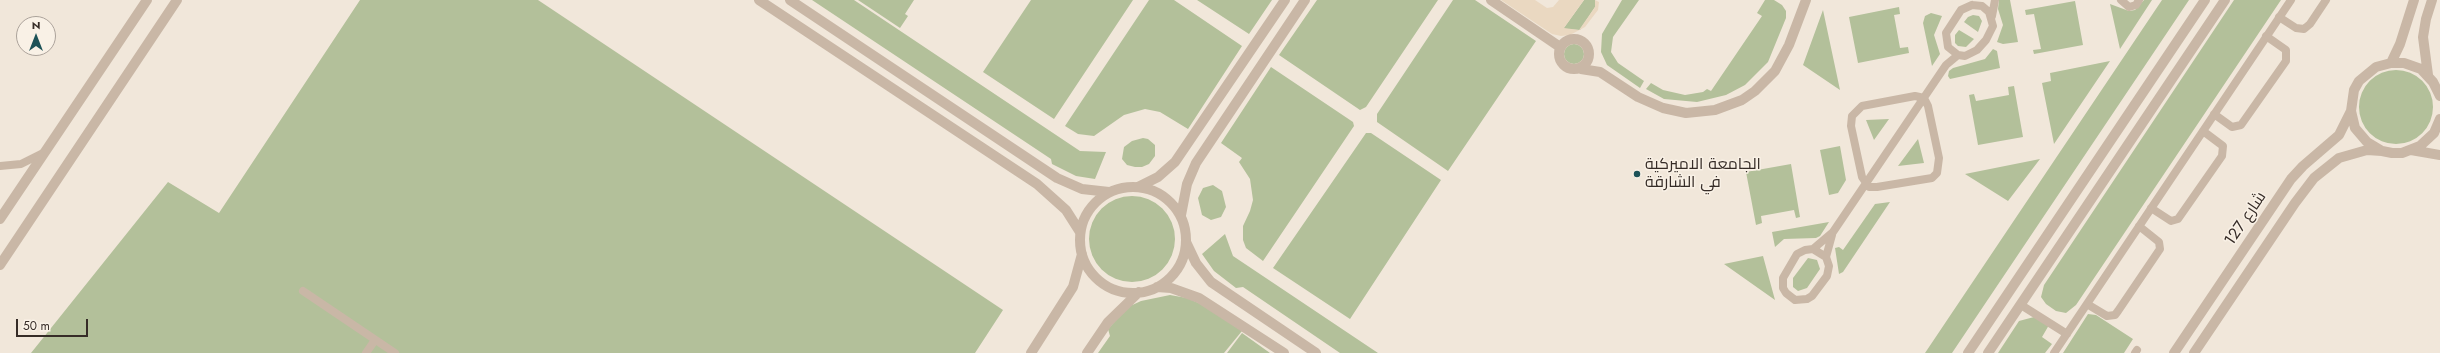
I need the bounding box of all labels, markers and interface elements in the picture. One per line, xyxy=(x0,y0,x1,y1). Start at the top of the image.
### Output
north arrow xyxy=(16,16,56,56)
text: N xyxy=(32,17,40,33)
place label: الجامعة الاميركية في الشارقة xyxy=(1645,155,1761,193)
marker: الجامعة الاميركية في الشارقة xyxy=(1632,169,1642,179)
street label: شارع 127 xyxy=(2221,189,2271,249)
scale bar xyxy=(18,311,90,337)
text: 50 m xyxy=(23,317,50,335)

